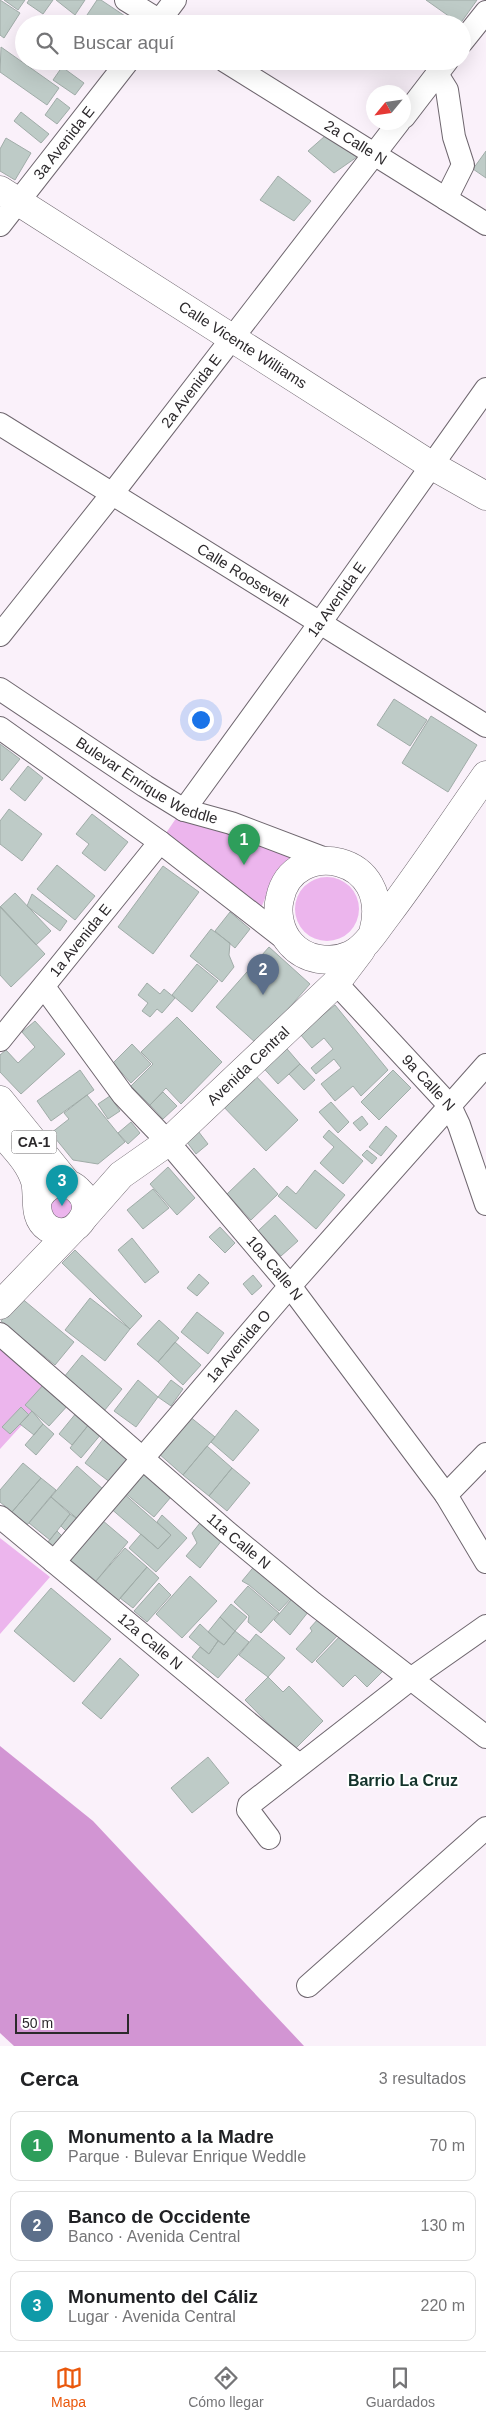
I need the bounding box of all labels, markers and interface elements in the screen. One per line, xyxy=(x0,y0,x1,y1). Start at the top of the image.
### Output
search box xyxy=(15,15,471,70)
icon: search xyxy=(33,29,61,57)
text: Buscar aquí xyxy=(73,32,174,53)
north arrow xyxy=(366,85,411,130)
street label: 3a Avenida E xyxy=(30,103,97,183)
street label: 2a Calle N xyxy=(322,116,390,168)
street label: Calle Vicente Williams xyxy=(176,297,310,392)
street label: 2a Avenida E xyxy=(157,351,225,431)
street label: Calle Roosevelt xyxy=(194,540,293,610)
street label: 1a Avenida E xyxy=(304,558,369,640)
your location xyxy=(188,707,214,733)
street label: Bulevar Enrique Weddle xyxy=(73,733,220,827)
pin: 1 xyxy=(228,824,260,865)
street label: 1a Avenida E xyxy=(46,900,114,980)
pin: 2 xyxy=(247,954,279,995)
street label: Avenida Central xyxy=(203,1023,293,1108)
street label: 9a Calle N xyxy=(399,1051,459,1114)
road number: CA-1 xyxy=(12,1130,56,1154)
pin: 3 xyxy=(46,1165,78,1206)
street label: 10a Calle N xyxy=(243,1232,307,1303)
street label: 1a Avenida O xyxy=(203,1306,274,1385)
street label: 11a Calle N xyxy=(204,1510,274,1572)
street label: 12a Calle N xyxy=(115,1610,186,1673)
district label: Barrio La Cruz xyxy=(348,1772,458,1789)
scale bar xyxy=(15,2011,129,2034)
text: 50 m xyxy=(22,2015,53,2031)
text: Cerca xyxy=(20,2067,78,2090)
text: 3 resultados xyxy=(379,2070,466,2087)
text: Monumento a la Madre xyxy=(68,2126,274,2147)
text: 1 xyxy=(33,2137,41,2154)
text: 70 m xyxy=(429,2137,465,2154)
text: Parque · Bulevar Enrique Weddle xyxy=(68,2148,306,2165)
text: Banco de Occidente xyxy=(68,2206,251,2227)
text: 2 xyxy=(33,2217,41,2234)
text: 130 m xyxy=(421,2217,465,2234)
text: Banco · Avenida Central xyxy=(68,2228,240,2245)
text: Monumento del Cáliz xyxy=(68,2286,258,2307)
text: 3 xyxy=(33,2297,41,2314)
text: 220 m xyxy=(421,2297,465,2314)
text: Lugar · Avenida Central xyxy=(68,2308,236,2325)
tab: Mapa xyxy=(51,2364,86,2410)
tab: Cómo llegar xyxy=(188,2364,264,2410)
tab: Guardados xyxy=(366,2364,435,2410)

